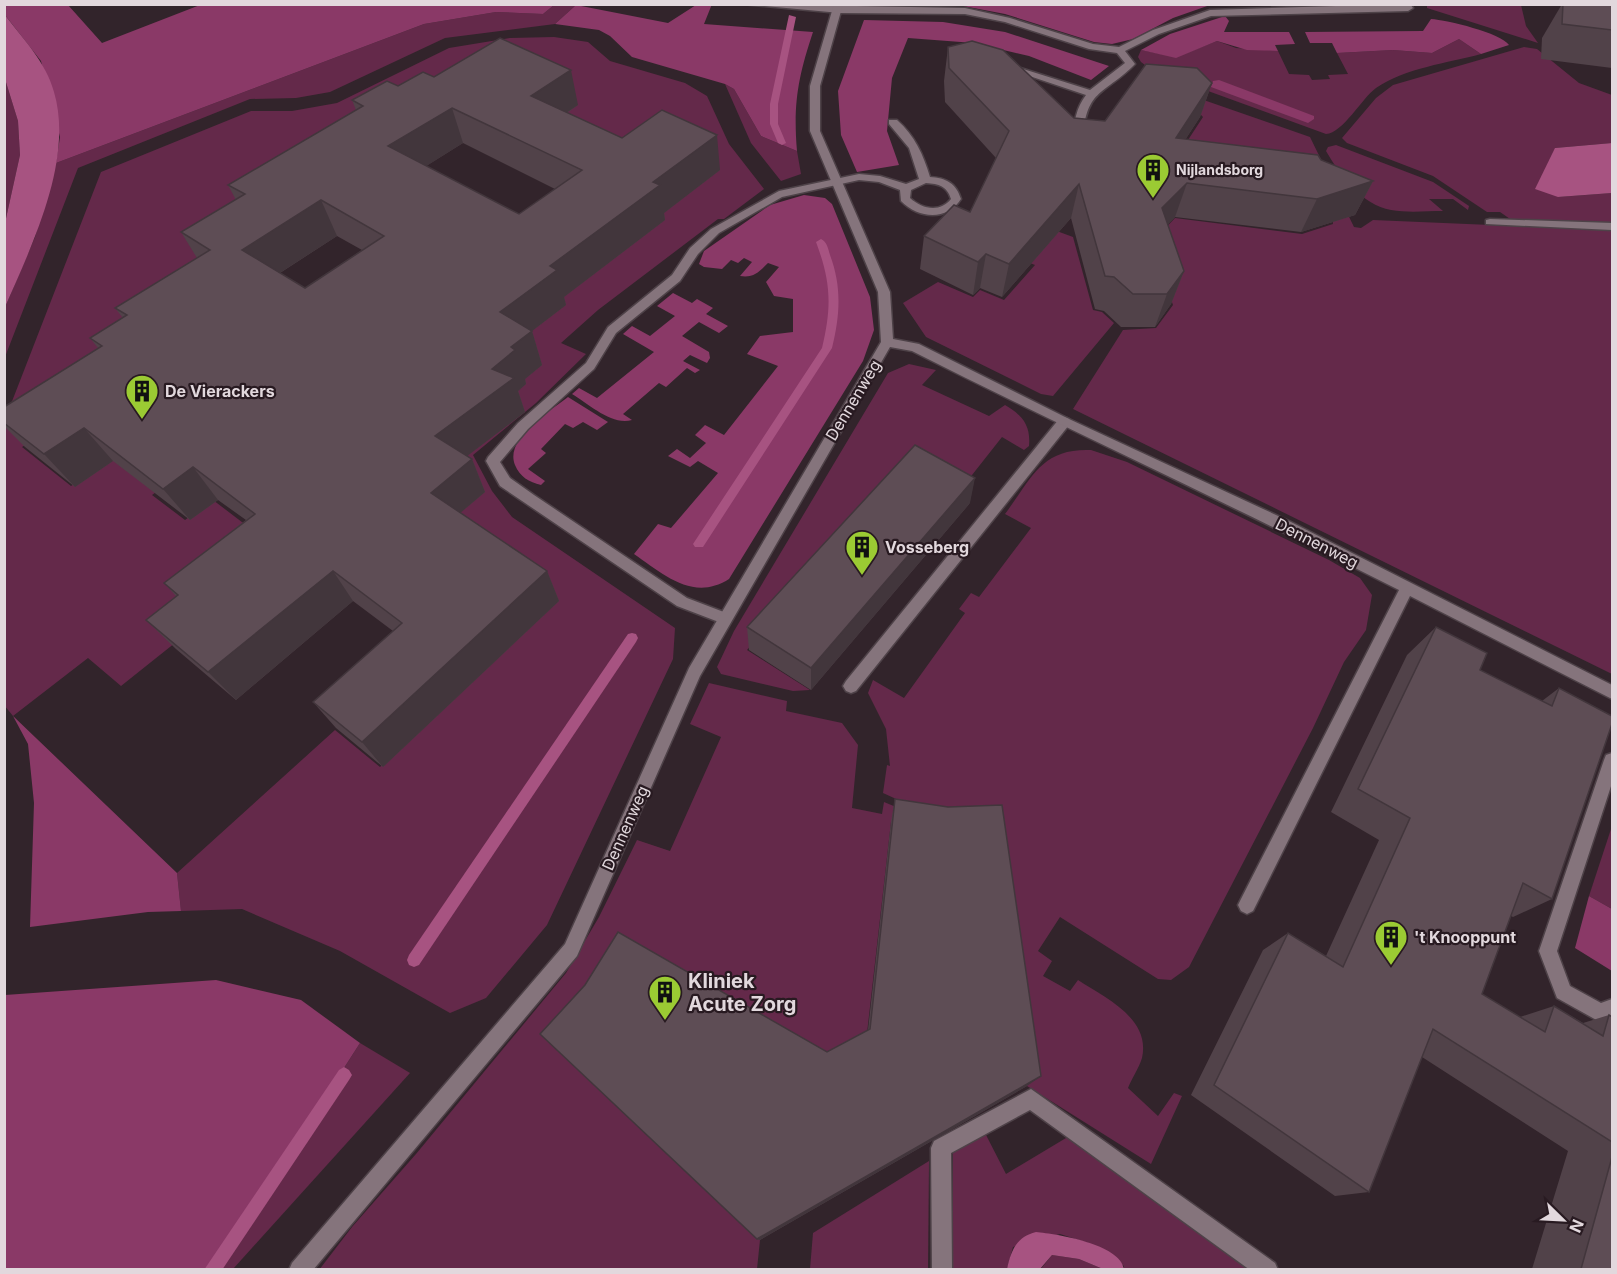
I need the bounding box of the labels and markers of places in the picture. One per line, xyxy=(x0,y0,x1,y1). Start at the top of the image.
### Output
building icon: Nijlandsborg xyxy=(1135,152,1171,199)
place label: Nijlandsborg xyxy=(1176,161,1263,178)
building icon: De Vierackers xyxy=(124,373,160,420)
place label: De Vierackers xyxy=(165,381,275,401)
building icon: Vosseberg xyxy=(844,529,880,576)
place label: Vosseberg xyxy=(885,537,969,557)
building icon: 't Knooppunt xyxy=(1373,919,1409,966)
place label: 't Knooppunt xyxy=(1414,927,1516,947)
place label: Kliniek Acute Zorg xyxy=(688,969,796,1016)
building icon: Kliniek Acute Zorg xyxy=(647,974,683,1021)

